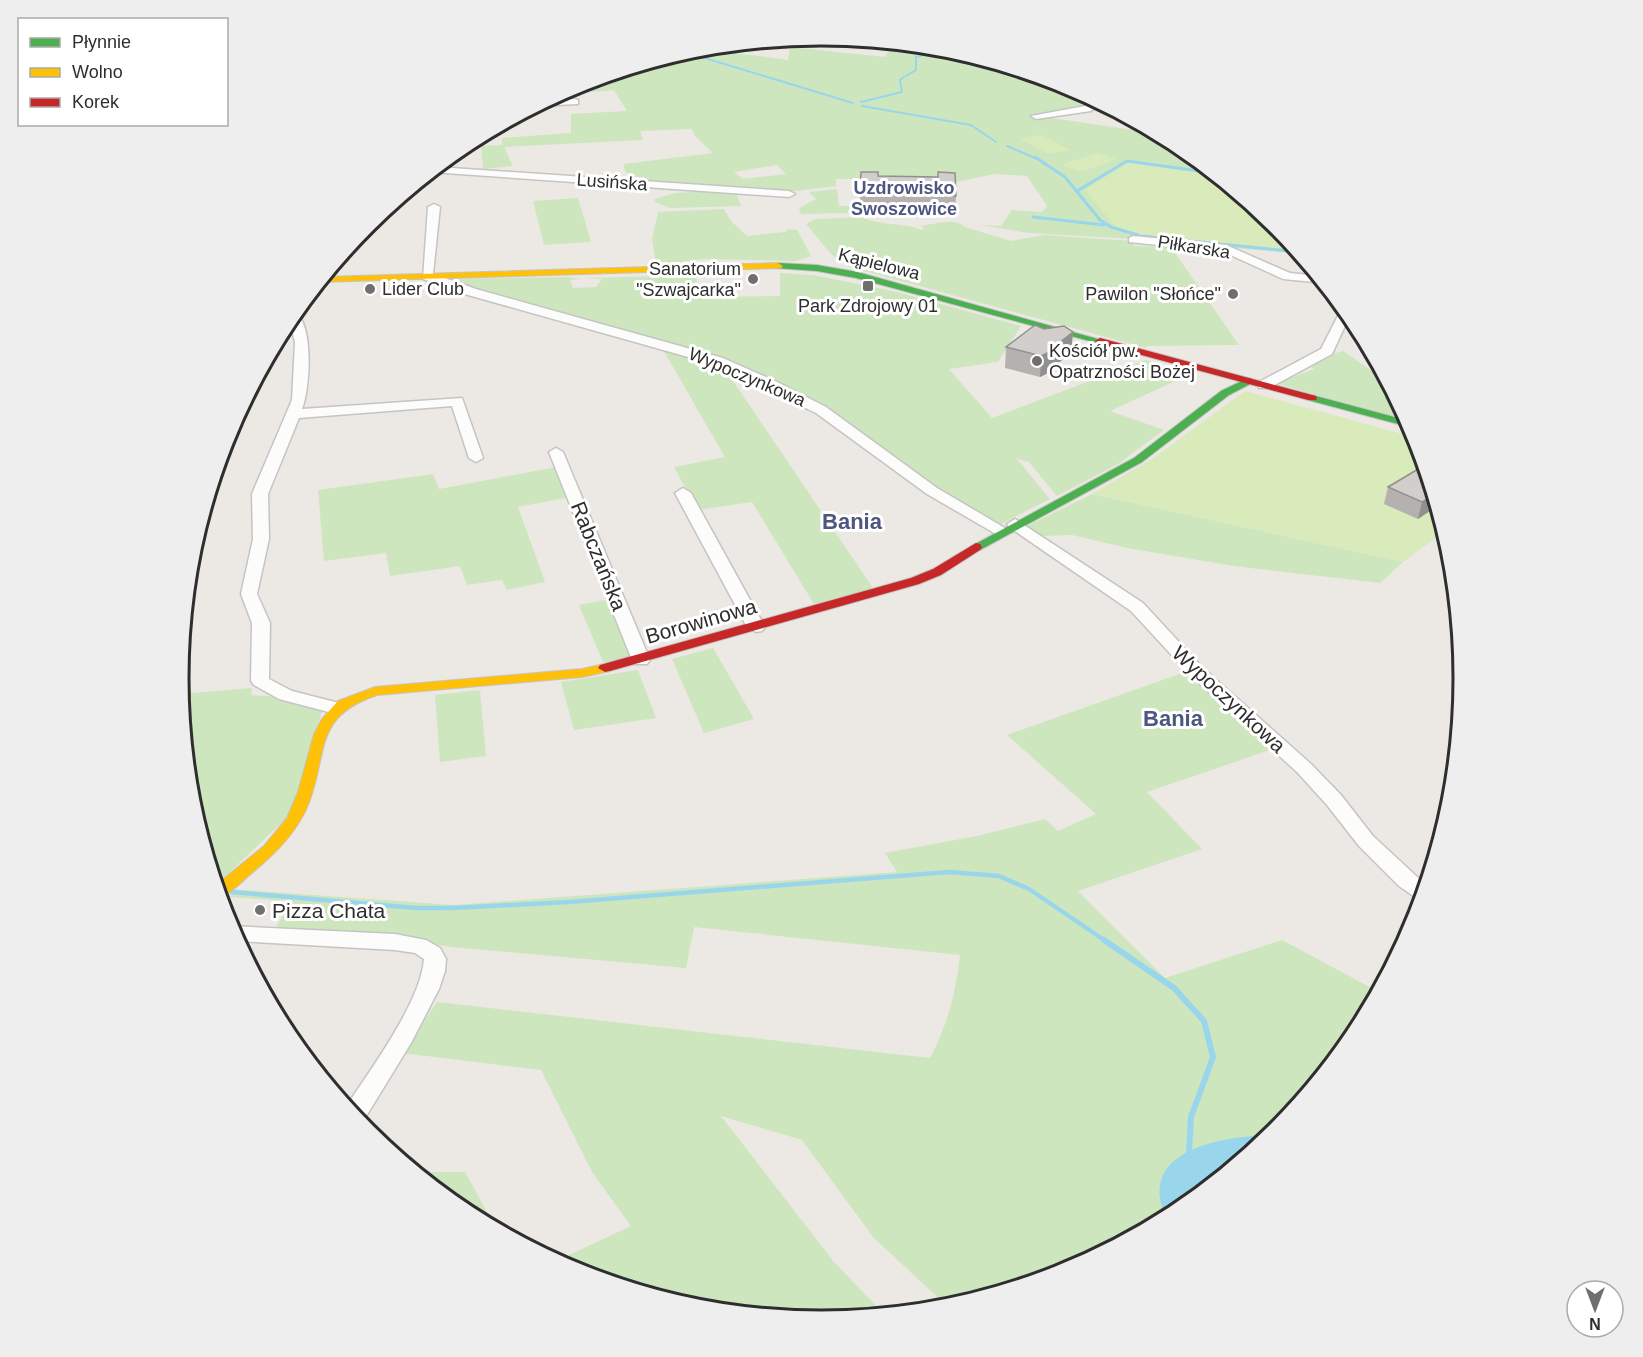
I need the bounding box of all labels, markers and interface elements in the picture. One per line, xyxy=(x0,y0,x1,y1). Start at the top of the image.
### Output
legend xyxy=(18,18,228,126)
text: Płynnie xyxy=(72,32,131,52)
text: Wolno xyxy=(72,62,123,82)
text: Korek xyxy=(72,92,120,112)
street label: Lusińska xyxy=(576,170,649,195)
district label: Uzdrowisko Swoszowice xyxy=(851,178,957,219)
street label: Piłkarska xyxy=(1156,231,1233,263)
street label: Kąpielowa xyxy=(836,244,923,284)
place label: Sanatorium "Szwajcarka" xyxy=(636,259,741,300)
marker: Sanatorium "Szwajcarka" xyxy=(746,272,760,286)
place label: Lider Club xyxy=(382,279,464,299)
marker: Park Zdrojowy 01 xyxy=(861,279,875,293)
marker: Lider Club xyxy=(363,282,377,296)
place label: Pawilon "Słońce" xyxy=(1085,284,1221,304)
marker: Pawilon "Słońce" xyxy=(1226,287,1240,301)
place label: Park Zdrojowy 01 xyxy=(798,296,938,316)
place label: Kościół pw. Opatrzności Bożej xyxy=(1049,341,1195,382)
street label: Wypoczynkowa xyxy=(686,343,809,411)
marker: Kościół pw. Opatrzności Bożej xyxy=(1030,354,1044,368)
street label: Rabczańska xyxy=(567,498,631,614)
district label: Bania xyxy=(822,509,883,534)
street label: Borowinowa xyxy=(643,594,759,648)
street label: Wypoczynkowa xyxy=(1168,641,1290,757)
district label: Bania xyxy=(1143,706,1204,731)
place label: Pizza Chata xyxy=(272,899,386,922)
marker: Pizza Chata xyxy=(253,903,267,917)
north arrow xyxy=(1565,1279,1625,1339)
text: N xyxy=(1589,1315,1601,1332)

